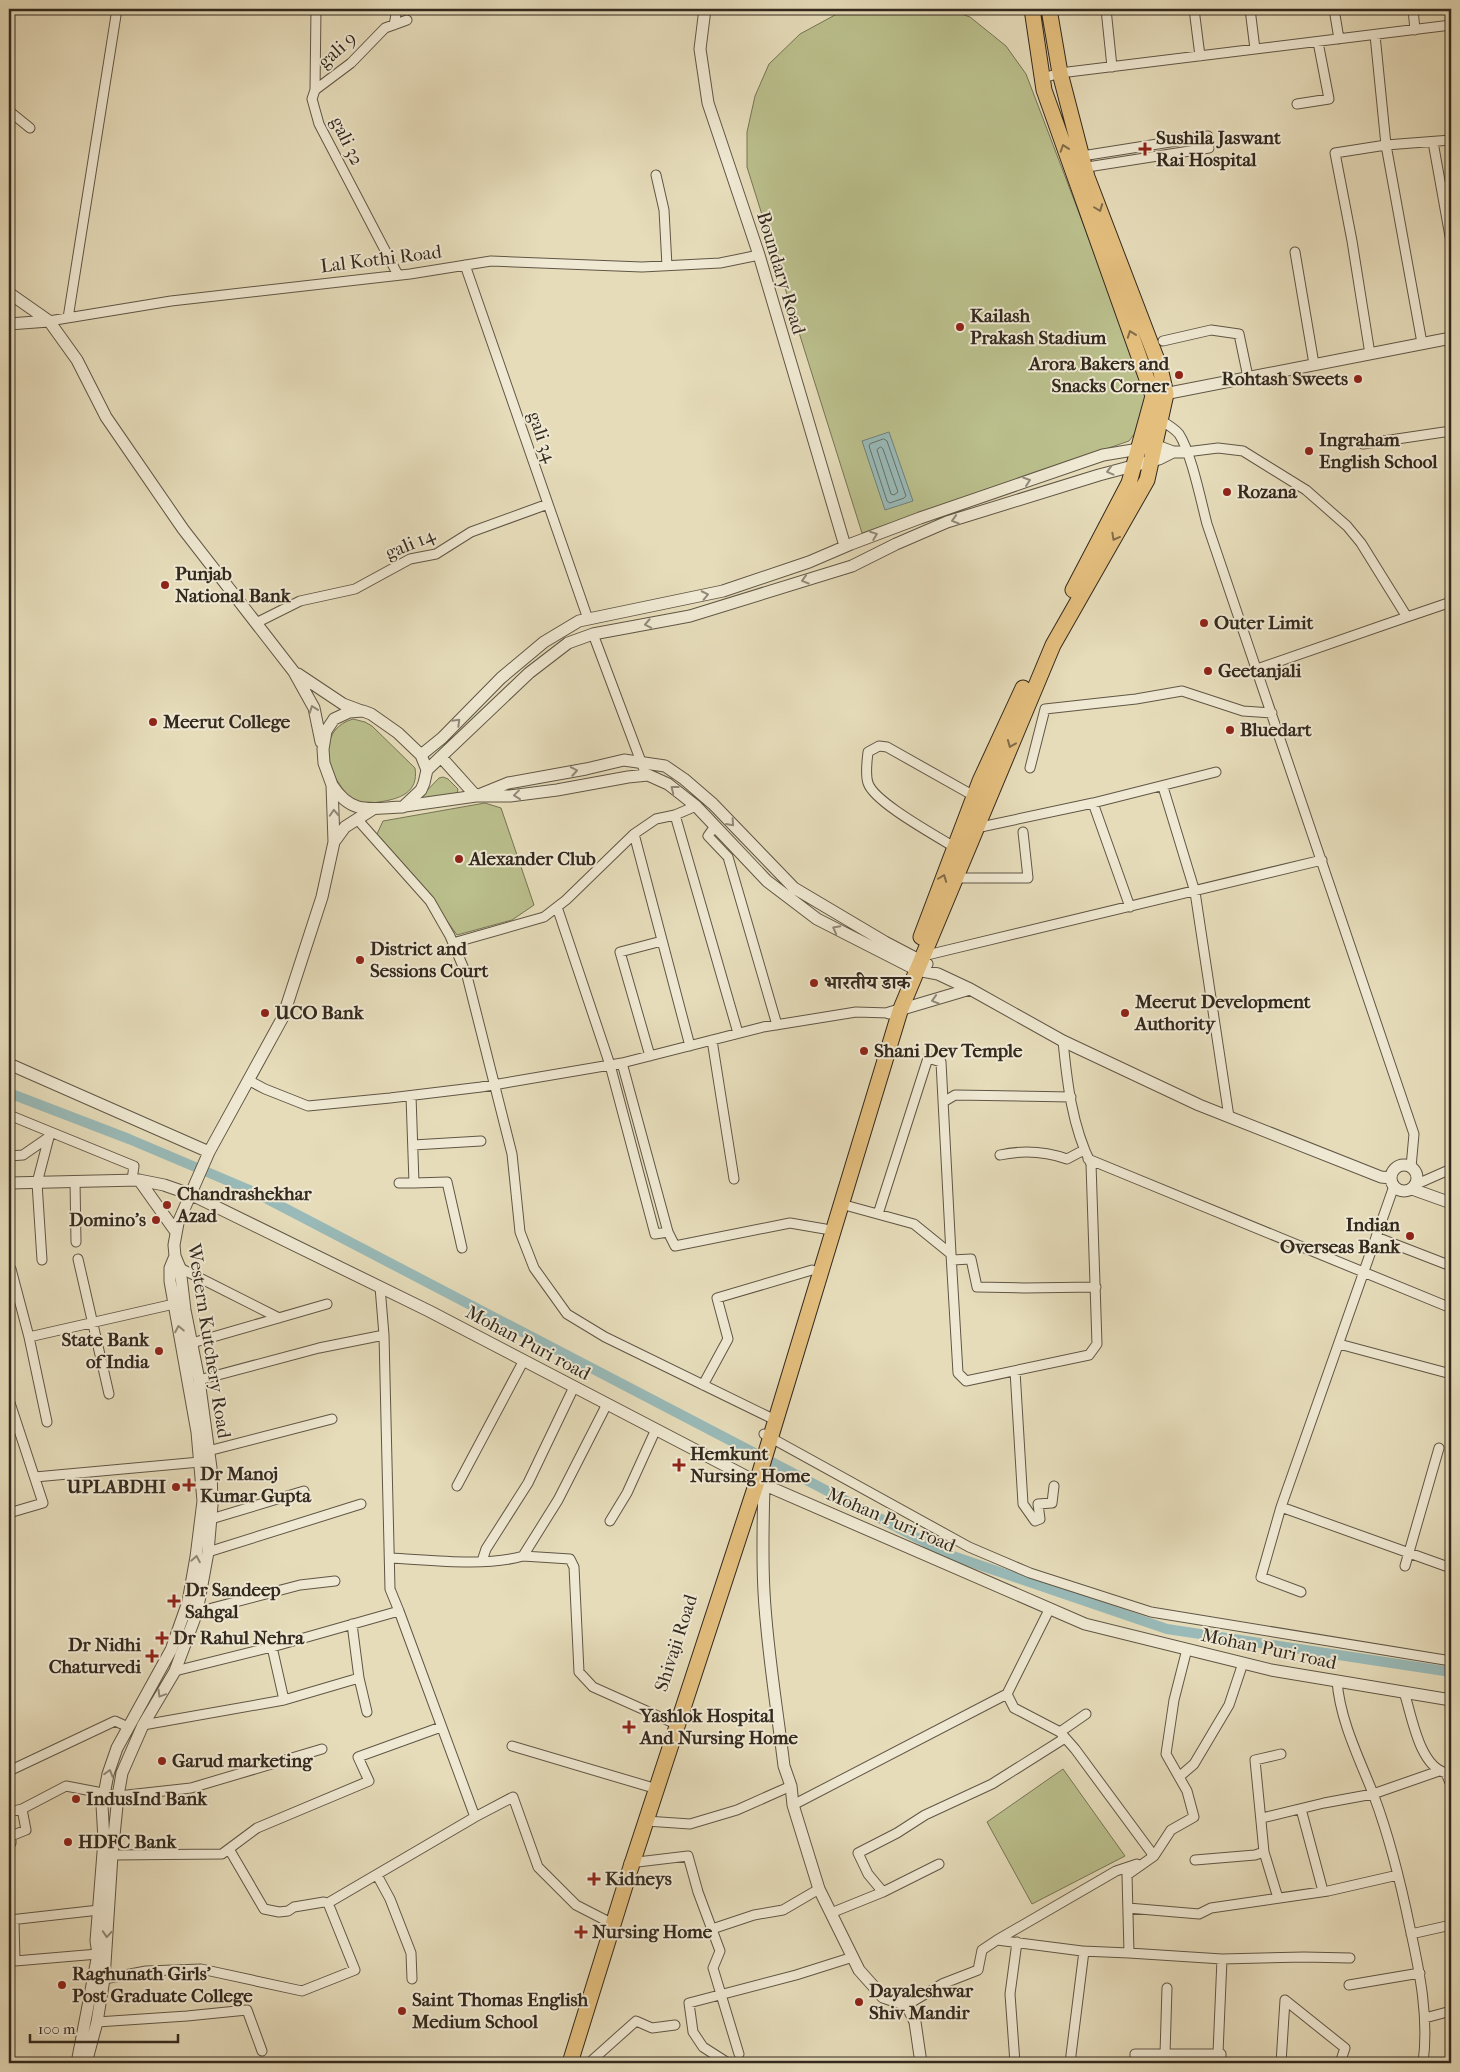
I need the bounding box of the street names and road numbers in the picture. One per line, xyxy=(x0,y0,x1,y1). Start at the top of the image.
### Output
street label: gali 9 xyxy=(313,27,361,73)
street label: gali 32 xyxy=(326,113,368,169)
street label: Boundary Road xyxy=(752,209,810,338)
street label: Lal Kothi Road xyxy=(319,241,444,277)
street label: gali 34 xyxy=(523,408,561,466)
street label: gali 14 xyxy=(382,523,439,564)
street label: Western Kutchery Road xyxy=(183,1241,235,1441)
street label: Mohan Puri road xyxy=(462,1301,595,1385)
street label: Mohan Puri road xyxy=(823,1483,959,1557)
street label: Shivaji Road xyxy=(650,1591,702,1694)
street label: Mohan Puri road xyxy=(1199,1624,1339,1674)

